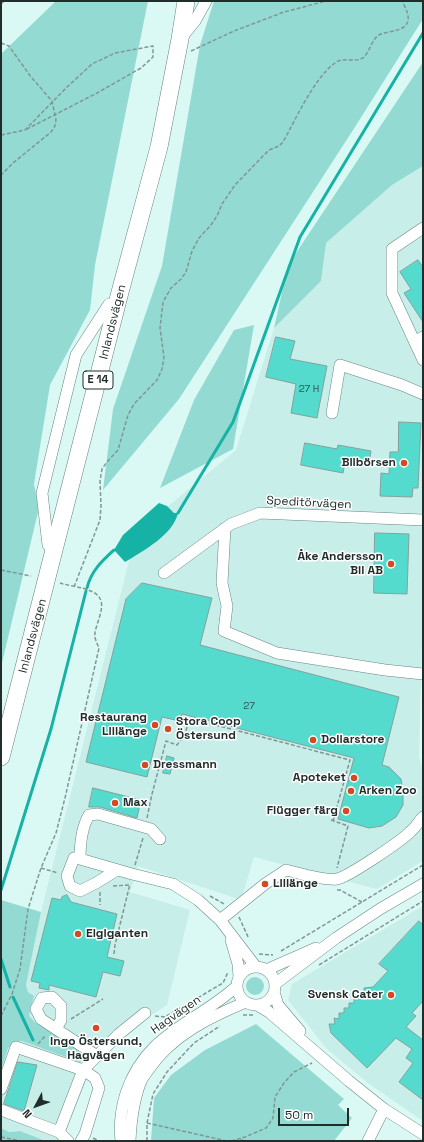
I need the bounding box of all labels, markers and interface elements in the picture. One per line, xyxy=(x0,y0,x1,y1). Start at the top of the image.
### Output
street label: Inlandsvägen xyxy=(97,283,129,361)
road number: E 14 xyxy=(83,371,113,389)
house number: 27 H xyxy=(299,383,319,395)
place label: Bilbörsen xyxy=(341,456,396,470)
marker: Bilbörsen xyxy=(399,458,409,468)
street label: Speditörvägen xyxy=(266,494,352,512)
place label: Åke Andersson Bil AB xyxy=(298,550,383,578)
marker: Åke Andersson Bil AB xyxy=(386,559,396,569)
street label: Inlandsvägen xyxy=(16,597,50,675)
house number: 27 xyxy=(243,700,255,712)
place label: Restaurang Lillänge xyxy=(80,711,147,739)
place label: Stora Coop Östersund xyxy=(176,715,241,743)
marker: Restaurang Lillänge xyxy=(150,720,160,730)
marker: Stora Coop Östersund xyxy=(163,724,173,734)
place label: Dollarstore xyxy=(321,733,384,747)
marker: Dollarstore xyxy=(308,735,318,745)
place label: Dressmann xyxy=(153,758,217,772)
marker: Dressmann xyxy=(140,760,150,770)
place label: Apoteket xyxy=(293,771,346,785)
marker: Apoteket xyxy=(349,773,359,783)
place label: Arken Zoo xyxy=(359,784,417,798)
marker: Arken Zoo xyxy=(346,786,356,796)
place label: Max xyxy=(123,796,148,810)
marker: Max xyxy=(110,798,120,808)
place label: Flügger färg xyxy=(267,804,338,818)
marker: Flügger färg xyxy=(341,806,351,816)
place label: Lillänge xyxy=(273,877,318,891)
marker: Lillänge xyxy=(260,879,270,889)
place label: Elgiganten xyxy=(86,927,148,941)
marker: Elgiganten xyxy=(73,929,83,939)
place label: Svensk Cater xyxy=(308,988,383,1002)
marker: Svensk Cater xyxy=(386,990,396,1000)
street label: Hagvägen xyxy=(148,993,204,1037)
marker: Ingo Östersund, Hagvägen xyxy=(91,1023,101,1033)
place label: Ingo Östersund, Hagvägen xyxy=(50,1035,142,1063)
north arrow xyxy=(16,1086,56,1126)
scale bar xyxy=(280,1100,351,1126)
text: N xyxy=(19,1106,35,1121)
text: 50 m xyxy=(285,1107,313,1123)

